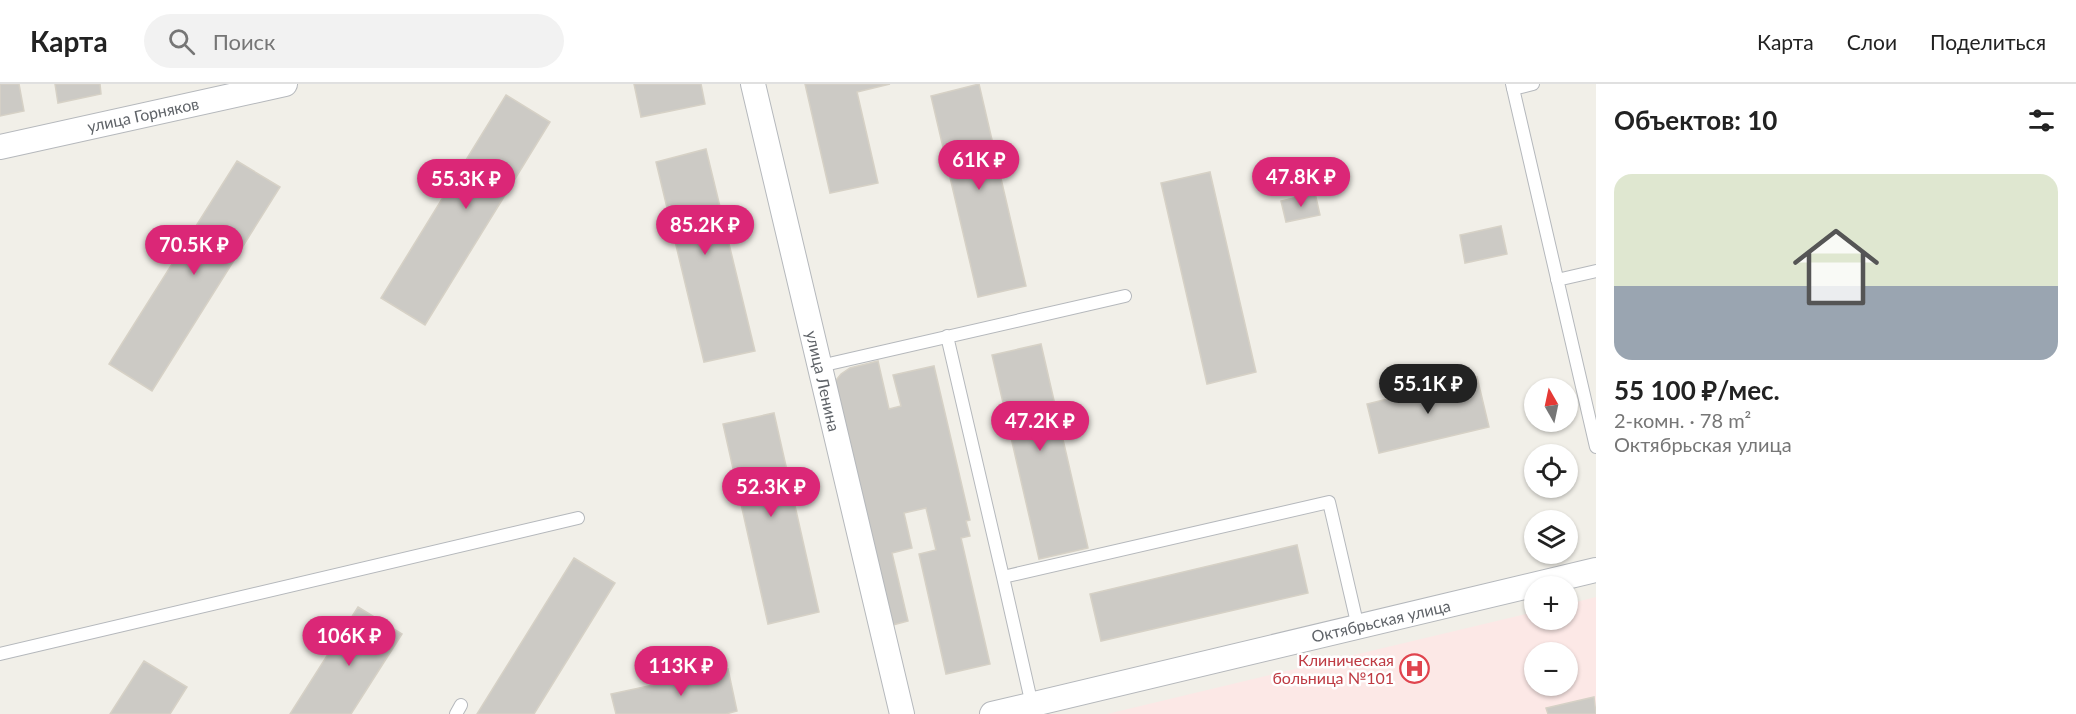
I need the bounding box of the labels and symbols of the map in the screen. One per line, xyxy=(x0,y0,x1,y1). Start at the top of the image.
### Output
street label: улица Горняков xyxy=(85,93,200,136)
pin: 61K ₽ xyxy=(937,140,1021,191)
pin: 47.8K ₽ xyxy=(1246,157,1356,208)
pin: 55.3K ₽ xyxy=(411,159,521,210)
pin: 85.2K ₽ xyxy=(650,205,760,256)
pin: 70.5K ₽ xyxy=(139,225,249,276)
street label: улица Ленина xyxy=(803,329,844,433)
pin: 55.1K ₽ xyxy=(1373,364,1483,415)
north arrow xyxy=(1524,378,1578,432)
pin: 47.2K ₽ xyxy=(985,401,1095,452)
pin: 52.3K ₽ xyxy=(716,467,826,518)
street label: Октябрьская улица xyxy=(1310,595,1452,646)
pin: 106K ₽ xyxy=(300,616,398,667)
pin: 113K ₽ xyxy=(632,646,730,697)
place label: Клиническая больница №101 xyxy=(1272,650,1394,687)
hospital icon: Клиническая больница №101 xyxy=(1399,653,1431,685)

